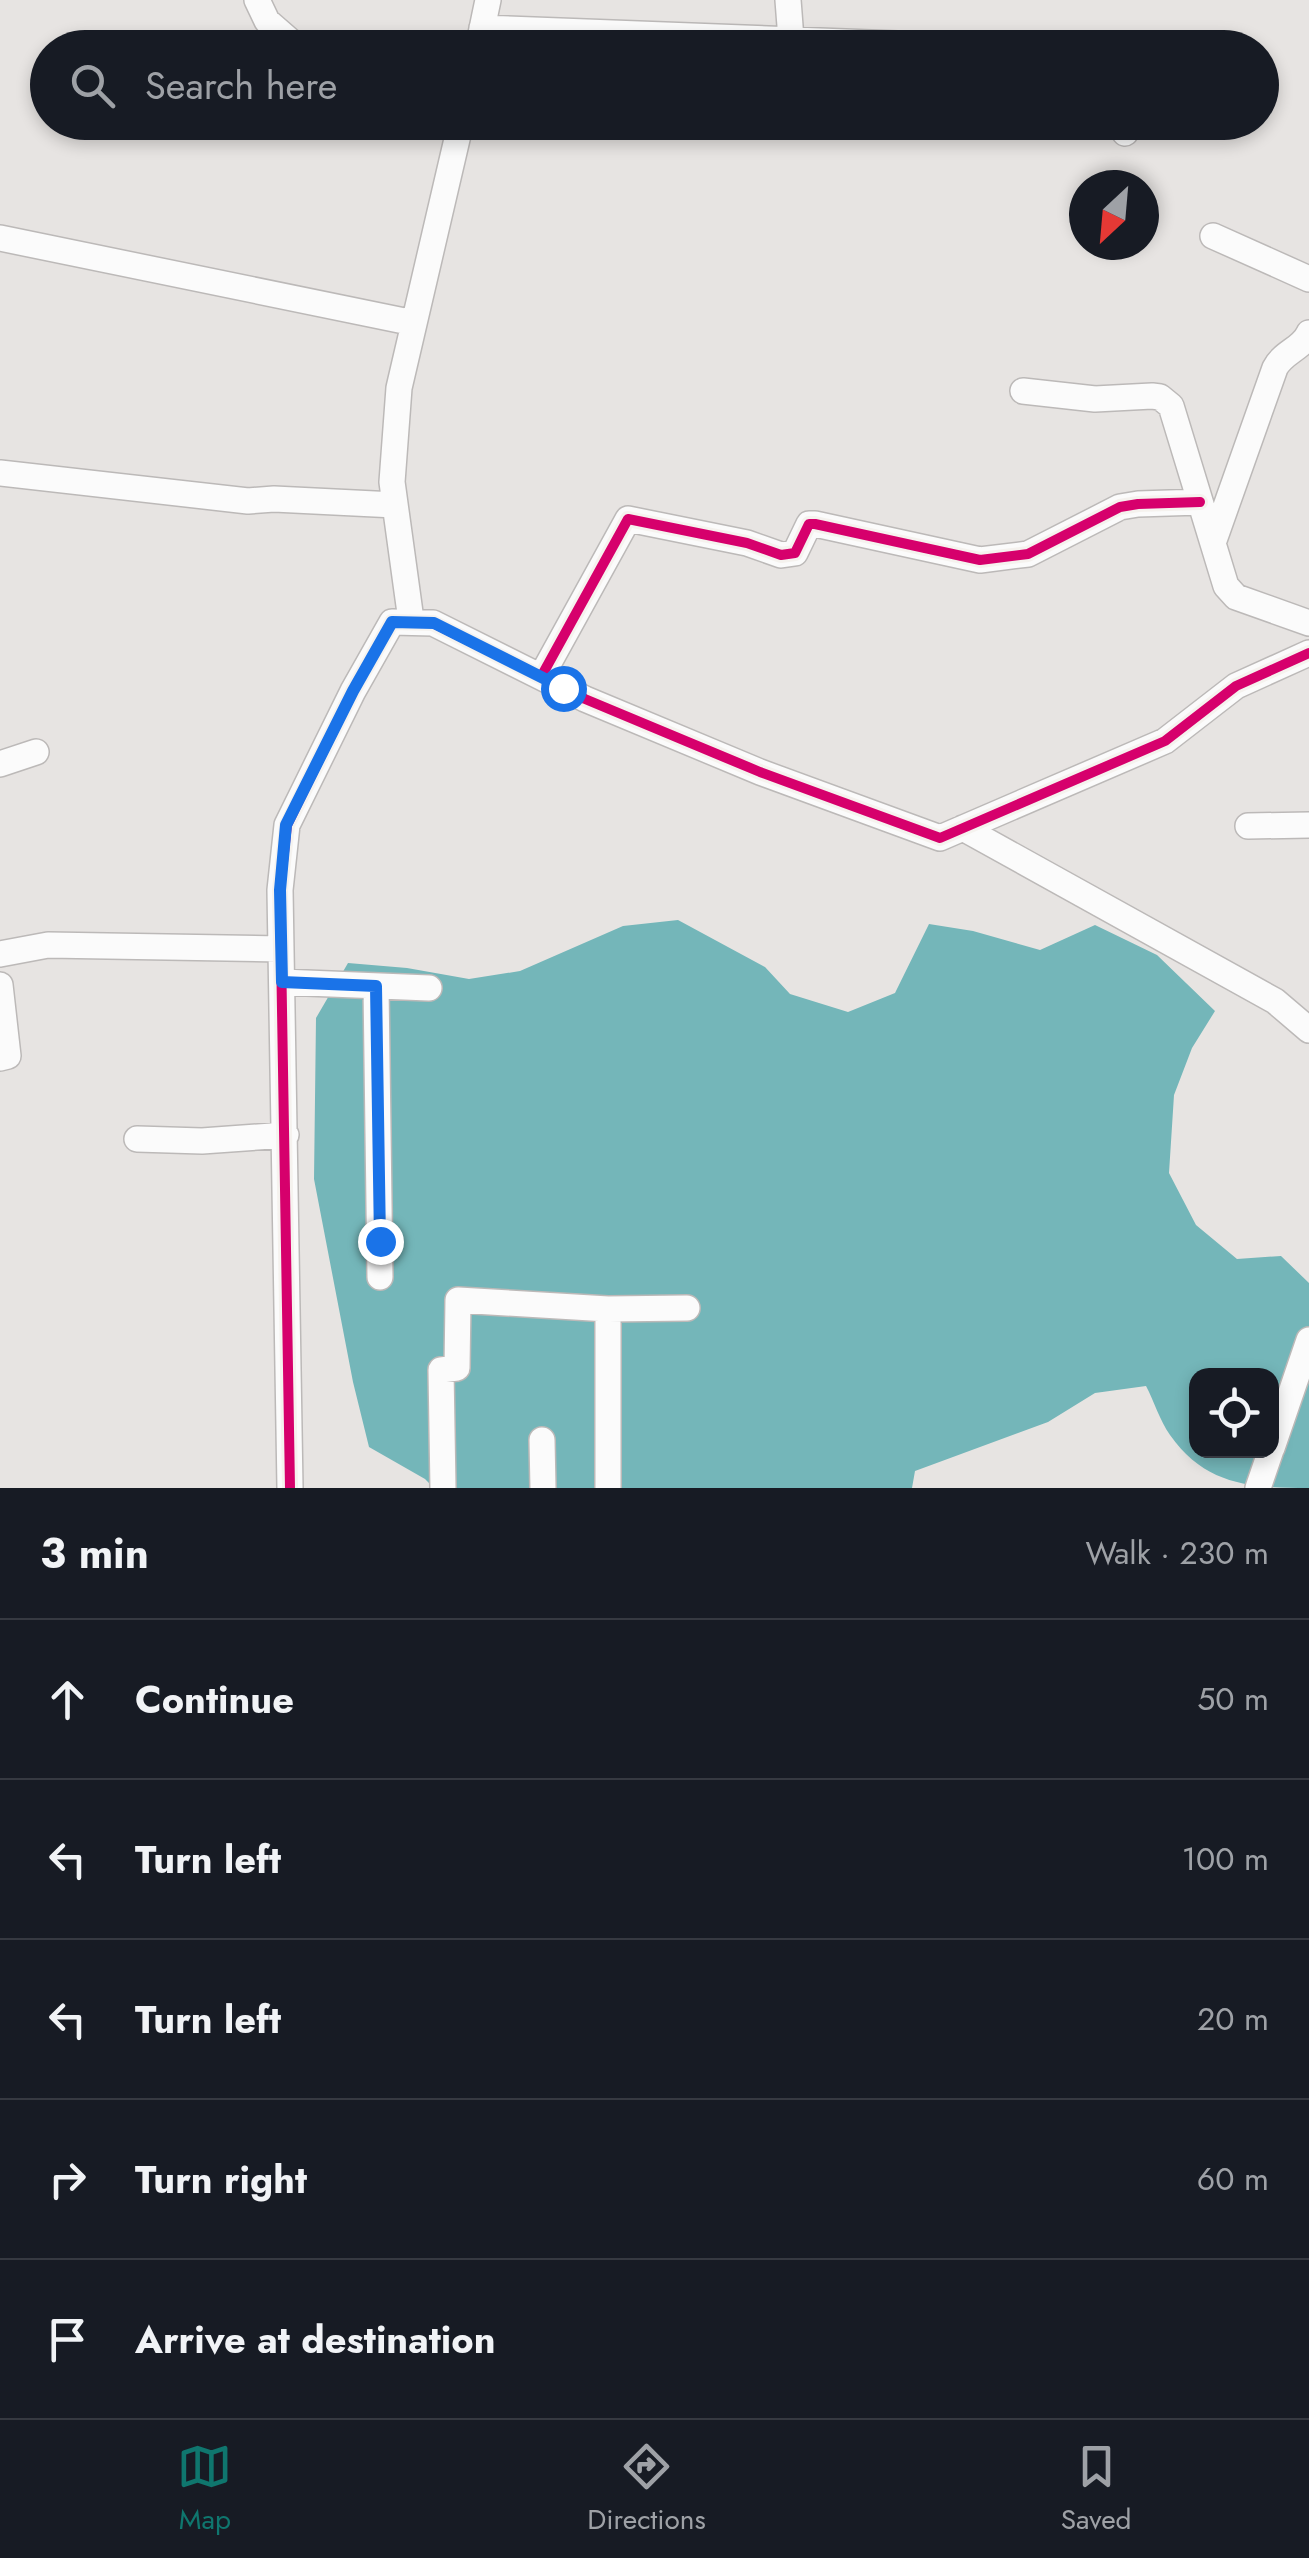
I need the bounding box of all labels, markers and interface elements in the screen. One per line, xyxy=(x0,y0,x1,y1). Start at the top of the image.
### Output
search box xyxy=(30,30,1279,140)
icon: search xyxy=(65,58,120,113)
text: Search here xyxy=(145,58,337,113)
north arrow xyxy=(1069,170,1159,260)
route start xyxy=(541,666,587,712)
route end xyxy=(358,1219,404,1265)
map controls xyxy=(1189,1368,1279,1458)
button: locate xyxy=(1189,1368,1279,1458)
text: 3 min xyxy=(40,1523,149,1584)
text: Walk · 230 m xyxy=(1085,1530,1269,1576)
icon: ahead xyxy=(40,1672,95,1727)
text: Continue xyxy=(135,1672,294,1727)
text: 50 m xyxy=(1197,1676,1269,1722)
icon: left xyxy=(40,1832,95,1887)
text: Turn left xyxy=(135,1832,281,1887)
text: 100 m xyxy=(1182,1836,1269,1882)
icon: left xyxy=(40,1992,95,2047)
text: Turn left xyxy=(135,1992,281,2047)
text: 20 m xyxy=(1197,1996,1269,2042)
icon: right xyxy=(40,2152,95,2207)
text: Turn right xyxy=(135,2152,307,2207)
text: 60 m xyxy=(1197,2156,1269,2202)
icon: arrive xyxy=(40,2312,95,2367)
text: Arrive at destination xyxy=(135,2312,496,2367)
tab: Map xyxy=(177,2439,232,2540)
tab: Directions xyxy=(587,2439,706,2540)
tab: Saved xyxy=(1061,2439,1132,2540)

